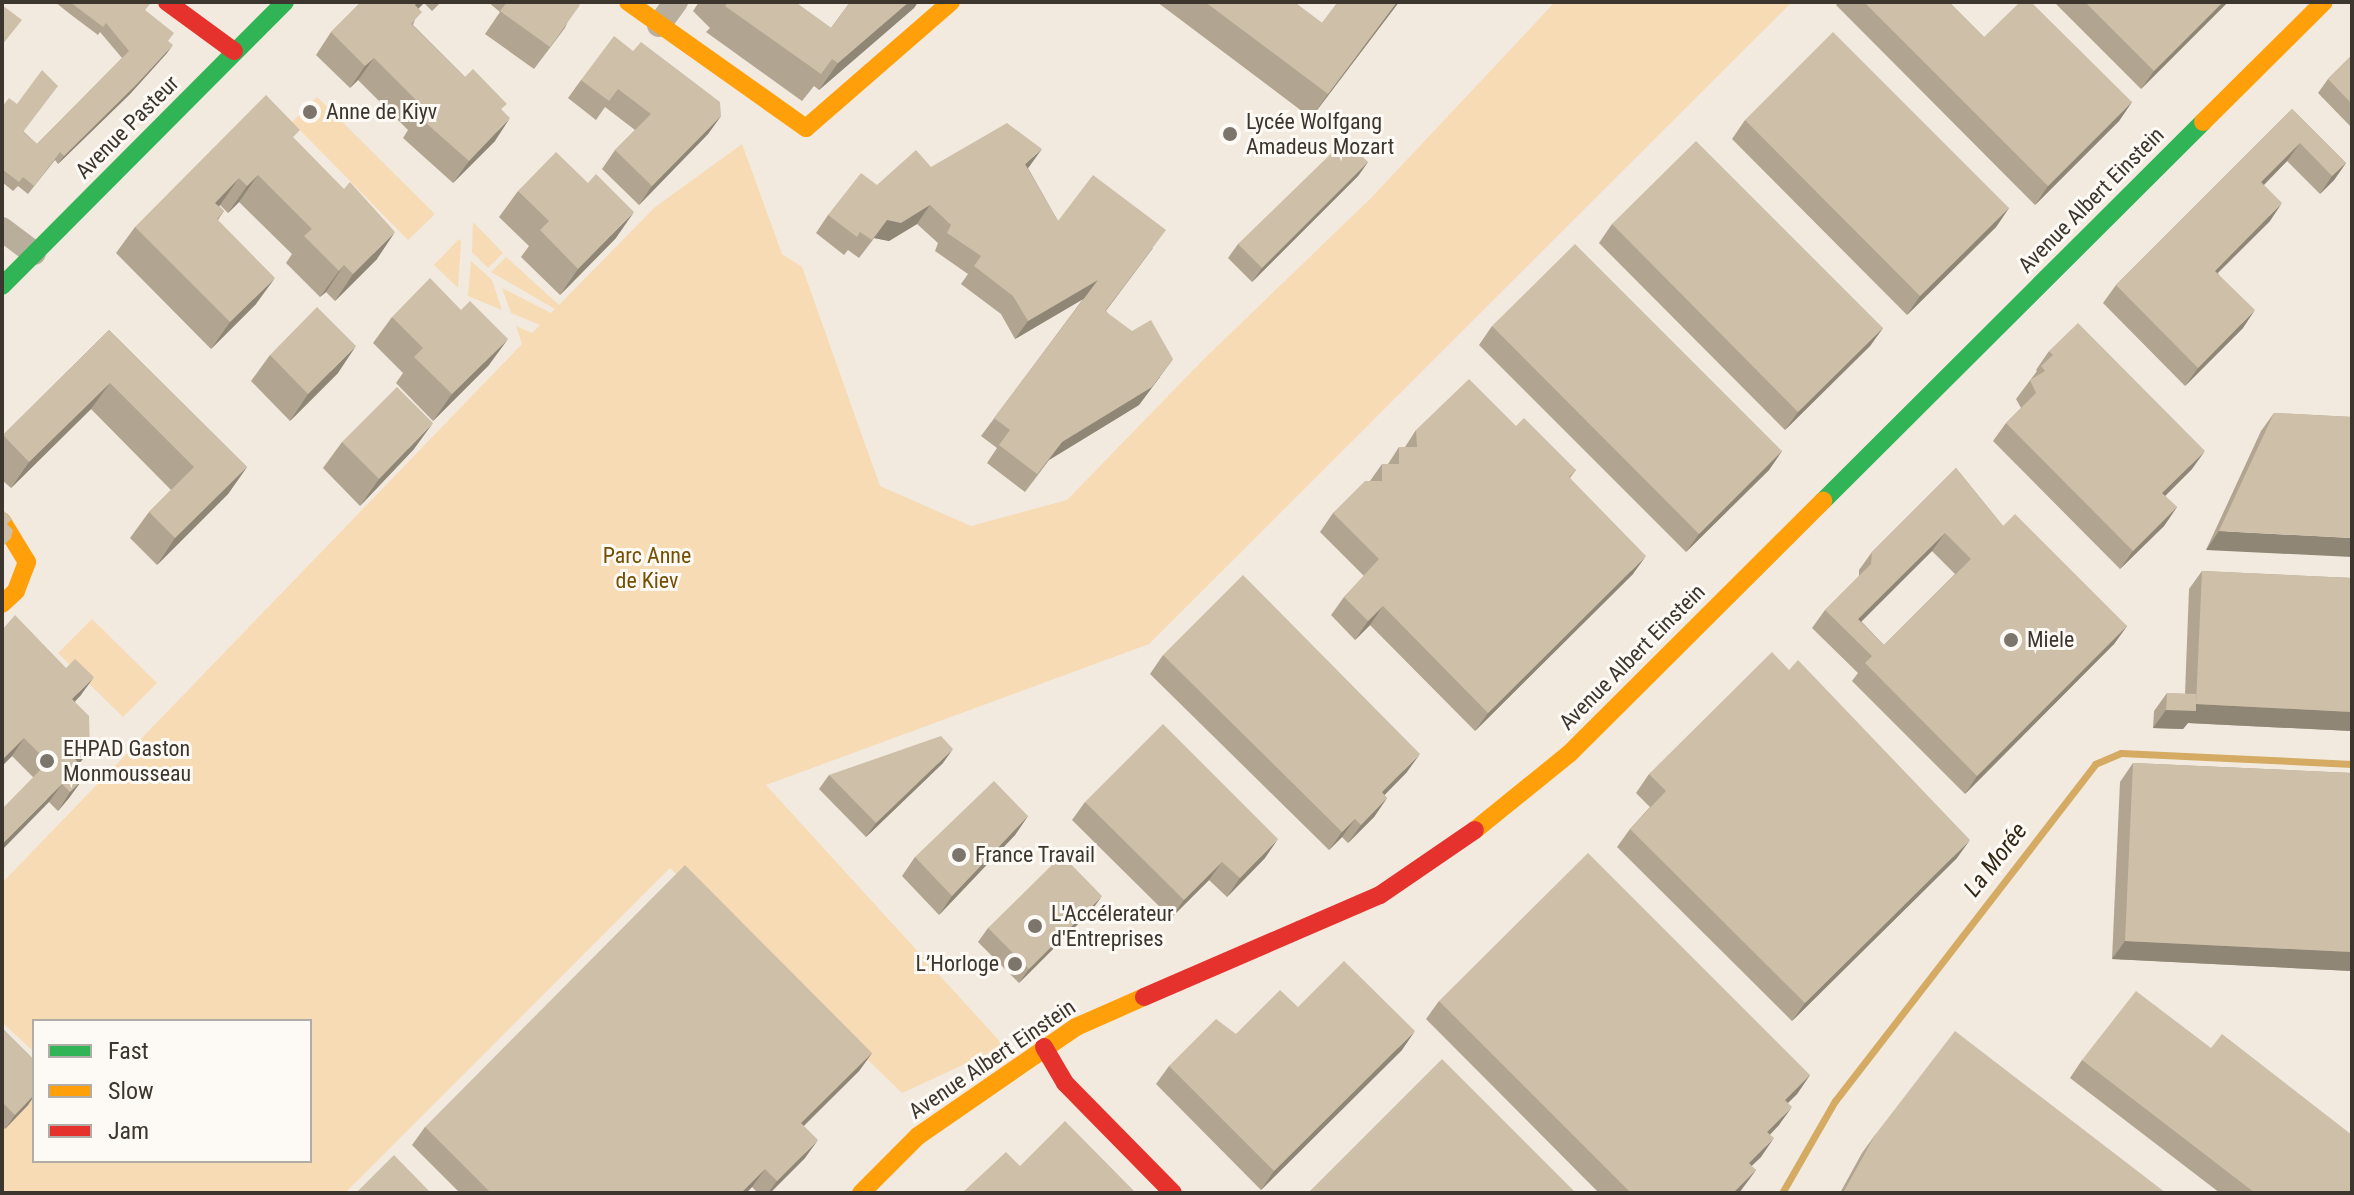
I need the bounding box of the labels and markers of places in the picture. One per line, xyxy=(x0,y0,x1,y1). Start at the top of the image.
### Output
place label: Anne de Kiyv xyxy=(326,99,437,125)
marker: Anne de Kiyv xyxy=(301,103,319,121)
place label: Lycée Wolfgang Amadeus Mozart xyxy=(1246,108,1394,160)
marker: Lycée Wolfgang Amadeus Mozart xyxy=(1221,125,1239,143)
place label: Miele xyxy=(2027,627,2074,653)
marker: Miele xyxy=(2002,631,2020,649)
place label: EHPAD Gaston Monmousseau xyxy=(63,735,191,786)
marker: EHPAD Gaston Monmousseau xyxy=(38,752,56,770)
place label: France Travail xyxy=(975,842,1095,868)
marker: France Travail xyxy=(950,846,968,864)
place label: L'Accélerateur d'Entreprises xyxy=(1051,900,1174,952)
marker: L'Accélerateur d'Entreprises xyxy=(1026,917,1044,935)
place label: L’Horloge xyxy=(916,951,999,977)
marker: L’Horloge xyxy=(1006,955,1024,973)

